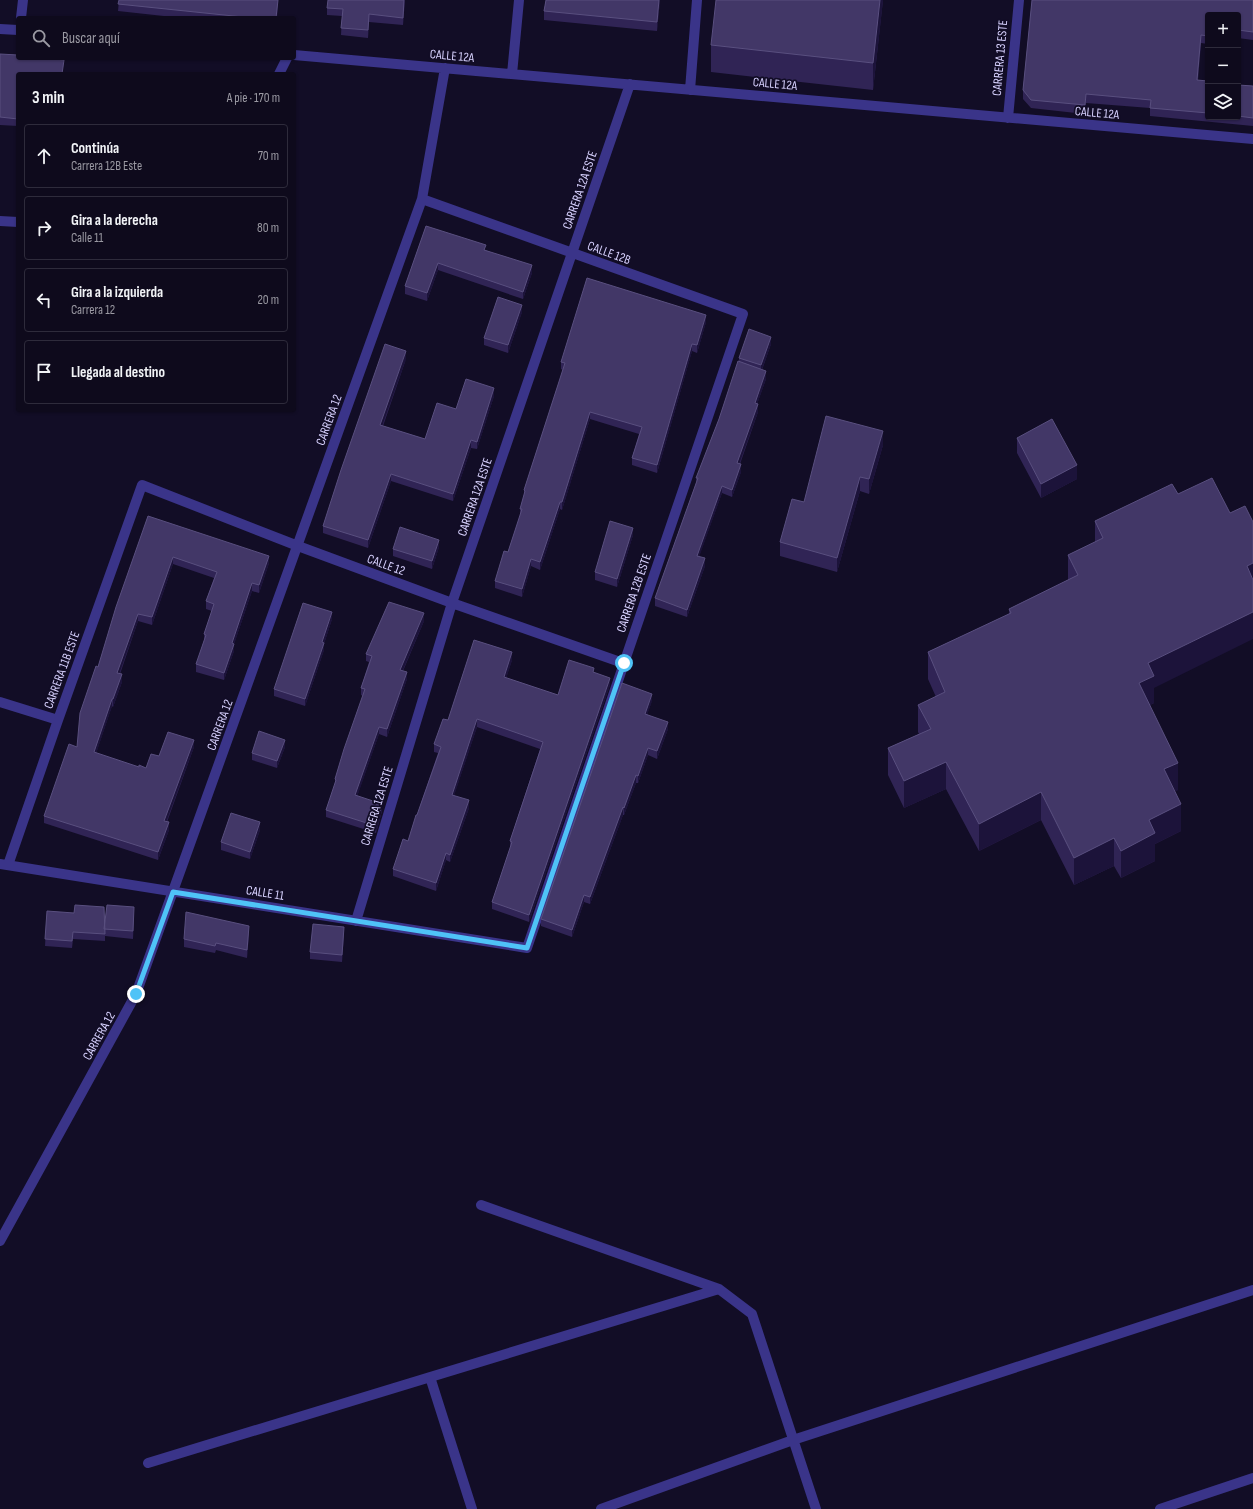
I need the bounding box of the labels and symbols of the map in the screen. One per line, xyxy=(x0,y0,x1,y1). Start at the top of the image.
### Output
street label: CARRERA 13 ESTE xyxy=(989,19,1011,97)
street label: CALLE 12A xyxy=(429,46,475,66)
street label: CALLE 12A xyxy=(752,74,798,94)
street label: CALLE 12A xyxy=(1074,103,1120,123)
street label: CARRERA 12A ESTE xyxy=(559,149,601,231)
street label: CALLE 12B xyxy=(585,238,633,268)
street label: CARRERA 12 xyxy=(312,392,346,448)
street label: CARRERA 12A ESTE xyxy=(454,456,496,538)
street label: CALLE 12 xyxy=(365,551,407,579)
street label: CARRERA 12B ESTE xyxy=(613,552,655,634)
street label: CARRERA 11B ESTE xyxy=(41,629,83,711)
route start xyxy=(615,654,633,672)
street label: CARRERA 12 xyxy=(203,697,237,753)
street label: CARRERA 12A ESTE xyxy=(357,764,397,848)
street label: CALLE 11 xyxy=(245,882,285,904)
route end xyxy=(127,985,145,1003)
street label: CARRERA 12 xyxy=(79,1009,119,1063)

